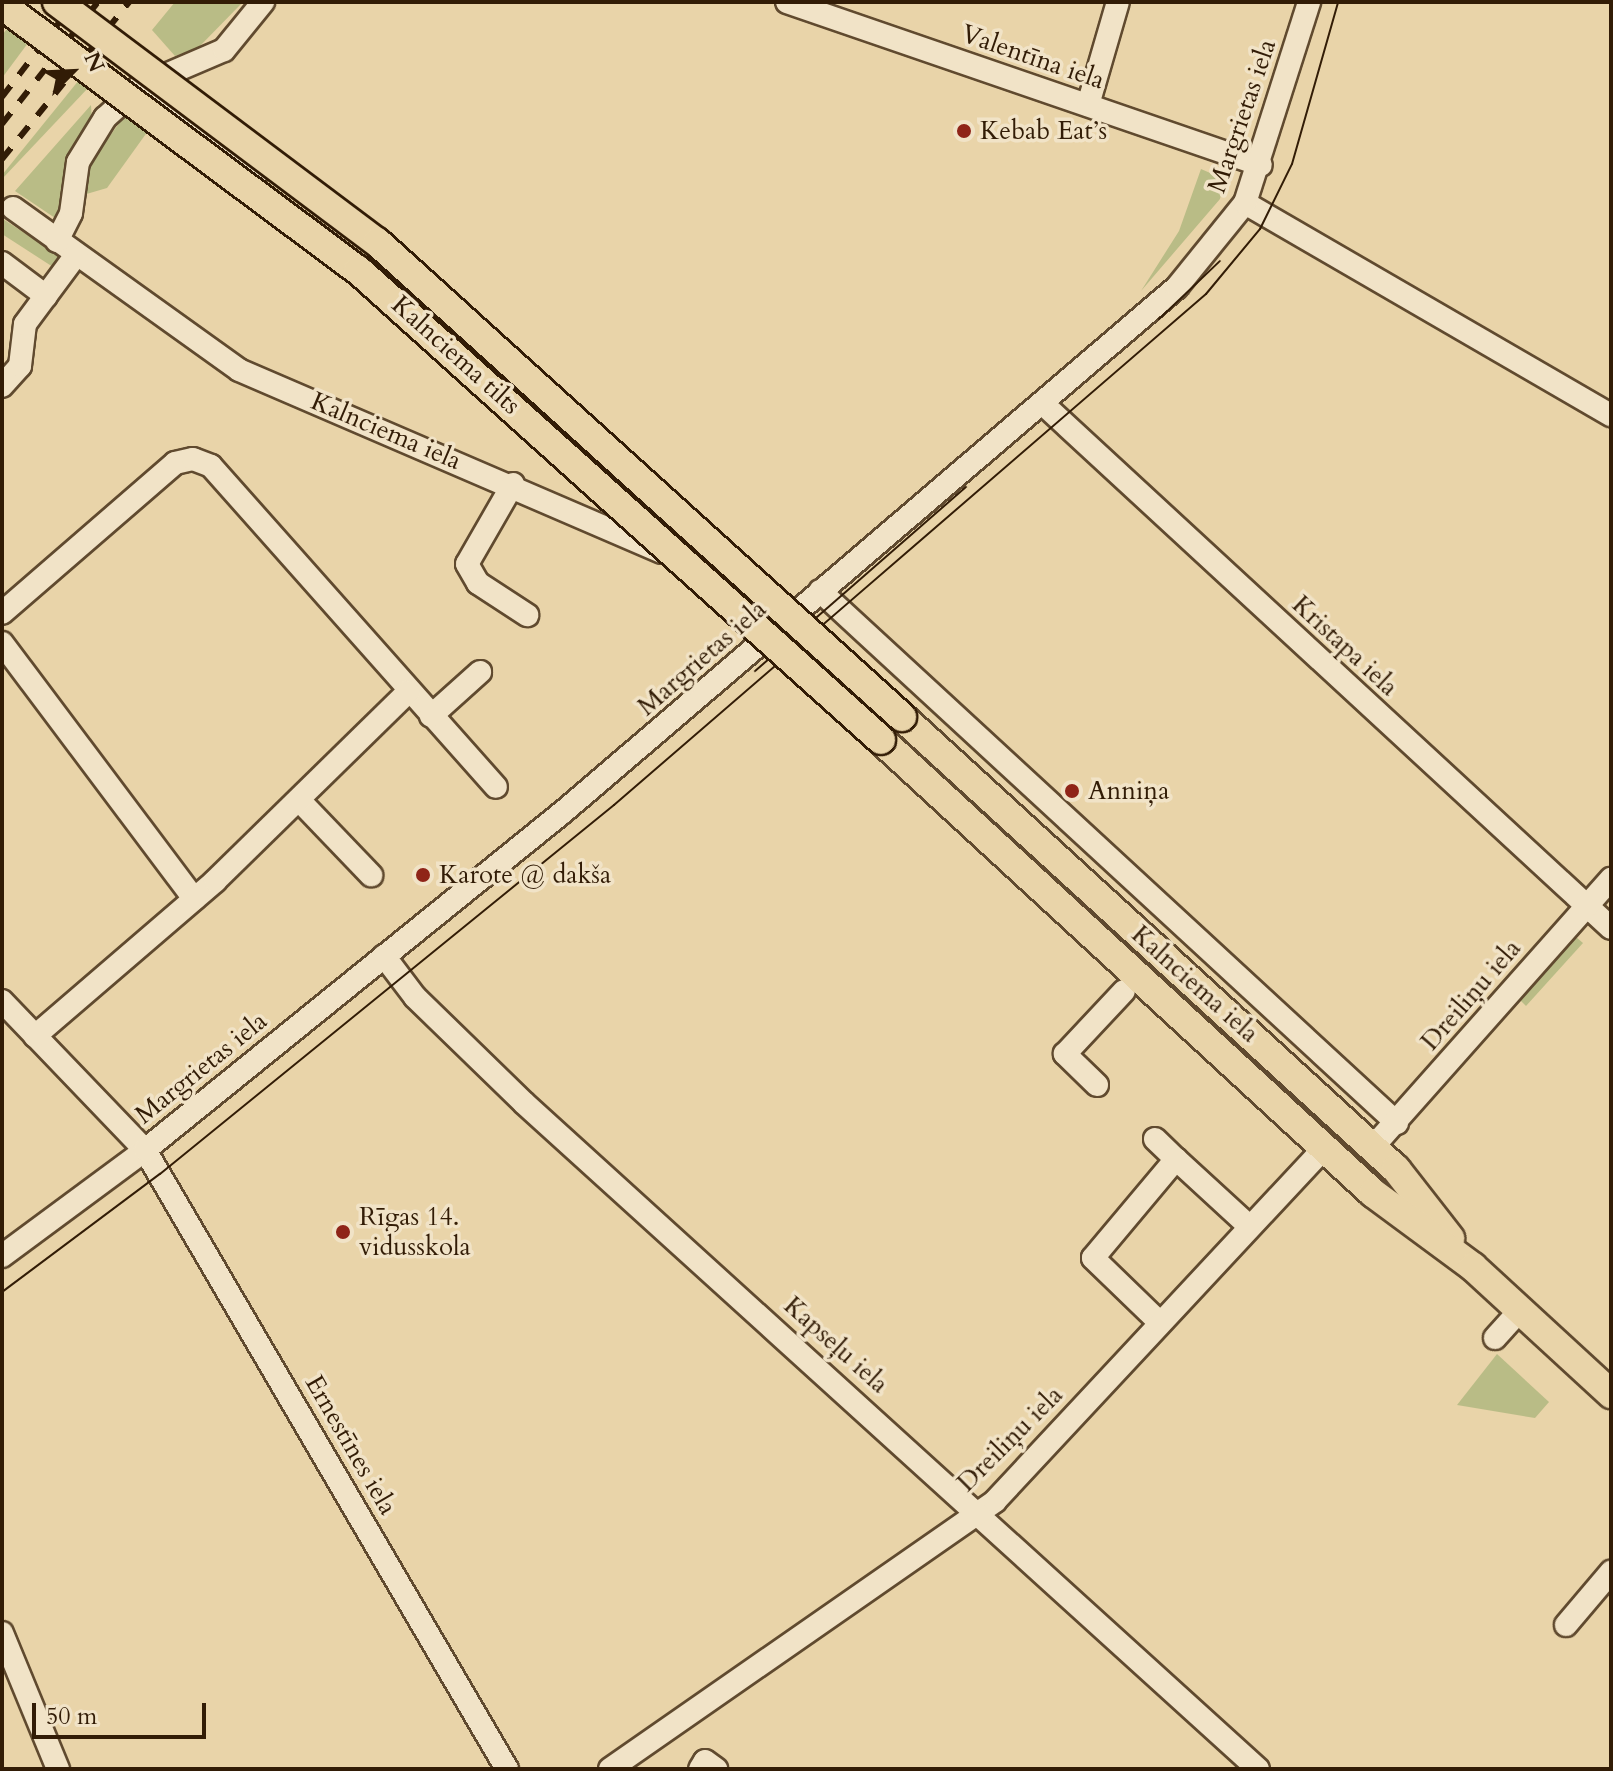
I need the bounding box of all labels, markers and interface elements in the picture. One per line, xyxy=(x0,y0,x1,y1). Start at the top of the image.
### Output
street label: Valentīna iela xyxy=(957,18,1109,96)
north arrow xyxy=(32,32,112,112)
street label: Margrietas iela xyxy=(1201,35,1283,197)
text: N xyxy=(76,47,112,77)
place label: Kebab Eat’s xyxy=(980,115,1107,147)
marker: Kebab Eat’s xyxy=(955,122,973,140)
street label: Kalnciema tilts xyxy=(385,289,527,421)
street label: Kalnciema iela xyxy=(306,385,466,477)
street label: Kristapa iela xyxy=(1286,589,1404,703)
street label: Margrietas iela xyxy=(631,594,773,722)
place label: Anniņa xyxy=(1088,775,1169,807)
marker: Anniņa xyxy=(1063,782,1081,800)
place label: Karote @ dakša xyxy=(439,859,611,891)
marker: Karote @ dakša xyxy=(414,866,432,884)
street label: Kalnciema iela xyxy=(1125,919,1265,1049)
street label: Dreiliņu iela xyxy=(1414,933,1528,1057)
street label: Margrietas iela xyxy=(129,1005,273,1131)
place label: Rīgas 14. vidusskola xyxy=(359,1201,471,1262)
marker: Rīgas 14. vidusskola xyxy=(334,1223,352,1241)
street label: Kapseļu iela xyxy=(777,1290,895,1400)
street label: Ernestīnes iela xyxy=(299,1370,403,1520)
street label: Dreiliņu iela xyxy=(951,1380,1069,1498)
scale bar xyxy=(36,1687,210,1737)
text: 50 m xyxy=(46,1700,97,1733)

